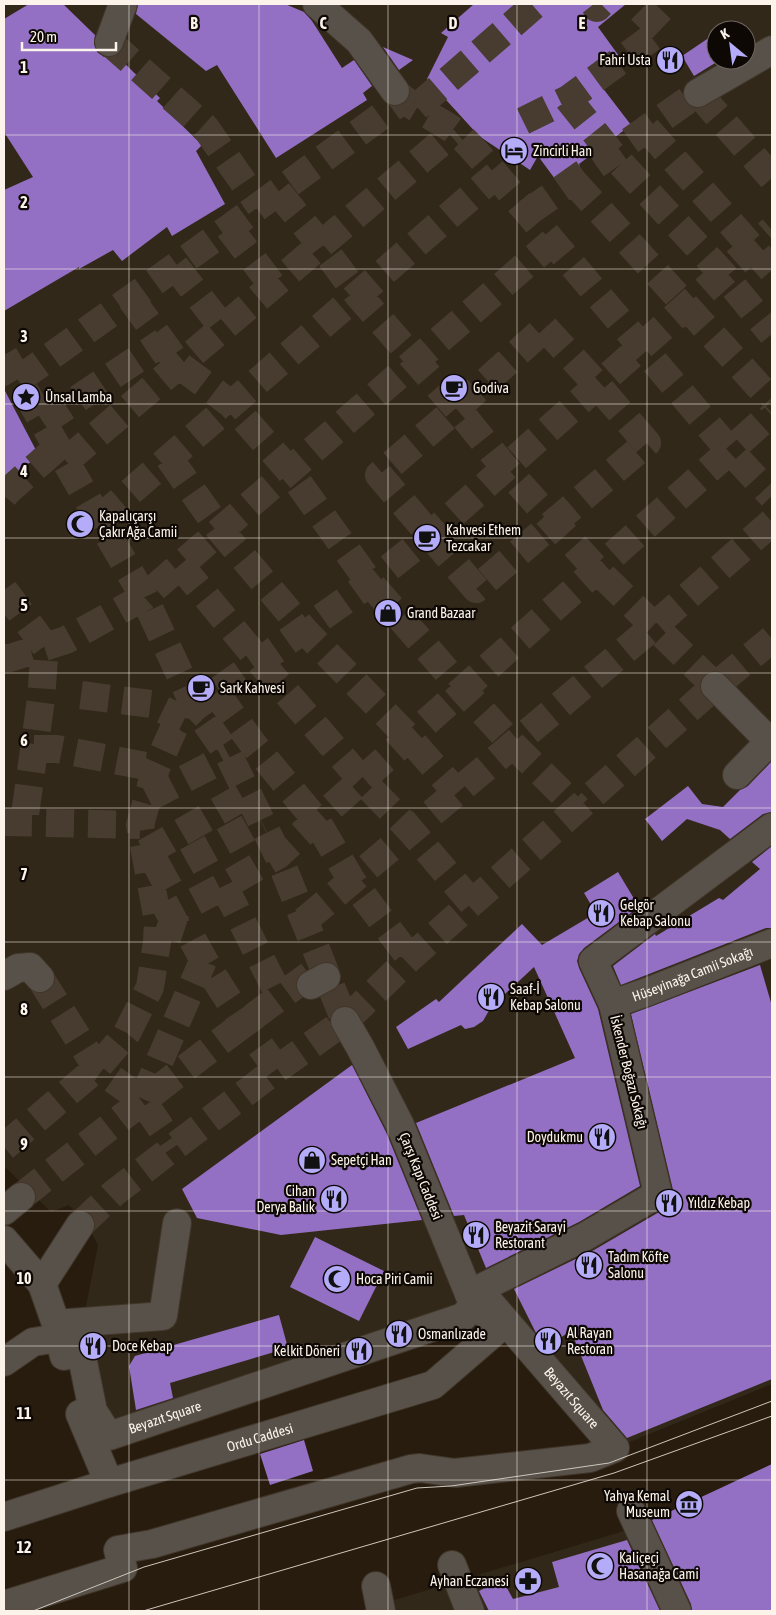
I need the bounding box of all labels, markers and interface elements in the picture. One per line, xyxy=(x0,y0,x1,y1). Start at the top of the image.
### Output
text: B xyxy=(190,14,198,32)
text: C xyxy=(319,14,327,32)
text: D xyxy=(449,14,458,32)
text: E xyxy=(579,14,586,32)
scale bar xyxy=(22,20,116,52)
north arrow xyxy=(706,20,756,70)
text: K xyxy=(718,25,732,42)
text: 20 m xyxy=(30,28,57,45)
restaurant icon: Fahri Usta xyxy=(655,45,685,75)
place label: Fahri Usta xyxy=(599,52,651,68)
text: 1 xyxy=(20,58,28,76)
hotel icon: Zincirli Han xyxy=(499,136,529,166)
place label: Zincirli Han xyxy=(533,143,592,159)
text: 2 xyxy=(20,193,28,211)
text: 3 xyxy=(20,327,28,345)
cafe icon: Godiva xyxy=(439,373,469,403)
place label: Godiva xyxy=(473,380,509,396)
place icon: Ünsal Lamba xyxy=(11,382,41,412)
place label: Ünsal Lamba xyxy=(45,389,112,405)
text: 4 xyxy=(19,462,28,480)
place label: Kapalıçarşı Çakır Ağa Camii xyxy=(99,508,177,540)
mosque icon: Kapalıçarşı Çakır Ağa Camii xyxy=(65,509,95,539)
place label: Kahvesi Ethem Tezcakar xyxy=(446,522,521,554)
cafe icon: Kahvesi Ethem Tezcakar xyxy=(412,523,442,553)
text: 5 xyxy=(20,596,28,614)
shop icon: Grand Bazaar xyxy=(373,598,403,628)
place label: Grand Bazaar xyxy=(407,605,476,621)
cafe icon: Sark Kahvesi xyxy=(186,673,216,703)
place label: Sark Kahvesi xyxy=(220,680,285,696)
text: 6 xyxy=(20,731,28,749)
text: 7 xyxy=(20,865,28,883)
place label: Gelgör Kebap Salonu xyxy=(620,897,691,929)
restaurant icon: Gelgör Kebap Salonu xyxy=(586,898,616,928)
street label: Hüseyinağa Camii Sokağı xyxy=(630,943,755,1005)
place label: Saaf-İ Kebap Salonu xyxy=(510,981,581,1013)
restaurant icon: Saaf-İ Kebap Salonu xyxy=(476,982,506,1012)
text: 8 xyxy=(20,1000,28,1018)
street label: İskender Boğazı Sokağı xyxy=(607,1013,651,1131)
restaurant icon: Doydukmu xyxy=(587,1122,617,1152)
place label: Doydukmu xyxy=(527,1129,583,1145)
street label: Çarşı Kapı Caddesi xyxy=(396,1130,446,1222)
text: 9 xyxy=(20,1135,28,1153)
shop icon: Sepetçi Han xyxy=(297,1145,327,1175)
place label: Sepetçi Han xyxy=(331,1152,392,1168)
place label: Cihan Derya Balık xyxy=(256,1183,315,1215)
restaurant icon: Cihan Derya Balık xyxy=(319,1184,349,1214)
restaurant icon: Yıldız Kebap xyxy=(654,1188,684,1218)
place label: Yıldız Kebap xyxy=(688,1195,750,1211)
place label: Beyazit Sarayi Restorant xyxy=(495,1219,566,1251)
restaurant icon: Beyazit Sarayi Restorant xyxy=(461,1220,491,1250)
place label: Tadım Köfte Salonu xyxy=(608,1249,669,1281)
restaurant icon: Tadım Köfte Salonu xyxy=(574,1250,604,1280)
mosque icon: Hoca Piri Camii xyxy=(322,1264,352,1294)
text: 10 xyxy=(16,1269,32,1287)
place label: Hoca Piri Camii xyxy=(356,1271,433,1287)
restaurant icon: Osmanlızade xyxy=(384,1319,414,1349)
place label: Al Rayan Restoran xyxy=(567,1325,613,1357)
place label: Osmanlızade xyxy=(418,1326,486,1342)
restaurant icon: Al Rayan Restoran xyxy=(533,1326,563,1356)
restaurant icon: Doce Kebap xyxy=(78,1331,108,1361)
restaurant icon: Kelkit Döneri xyxy=(344,1336,374,1366)
place label: Doce Kebap xyxy=(112,1338,173,1354)
place label: Kelkit Döneri xyxy=(274,1343,340,1359)
street label: Beyazıt Square xyxy=(541,1364,602,1432)
street label: Beyazıt Square xyxy=(127,1398,203,1437)
text: 11 xyxy=(16,1404,32,1422)
street label: Ordu Caddesi xyxy=(225,1420,295,1455)
place label: Yahya Kemal Museum xyxy=(604,1488,670,1520)
museum icon: Yahya Kemal Museum xyxy=(674,1489,704,1519)
text: 12 xyxy=(16,1538,32,1556)
place label: Kaliçeçi Hasanağa Cami xyxy=(619,1550,699,1582)
mosque icon: Kaliçeçi Hasanağa Cami xyxy=(585,1551,615,1581)
pharmacy icon: Ayhan Eczanesi xyxy=(513,1566,543,1596)
place label: Ayhan Eczanesi xyxy=(430,1573,509,1589)

